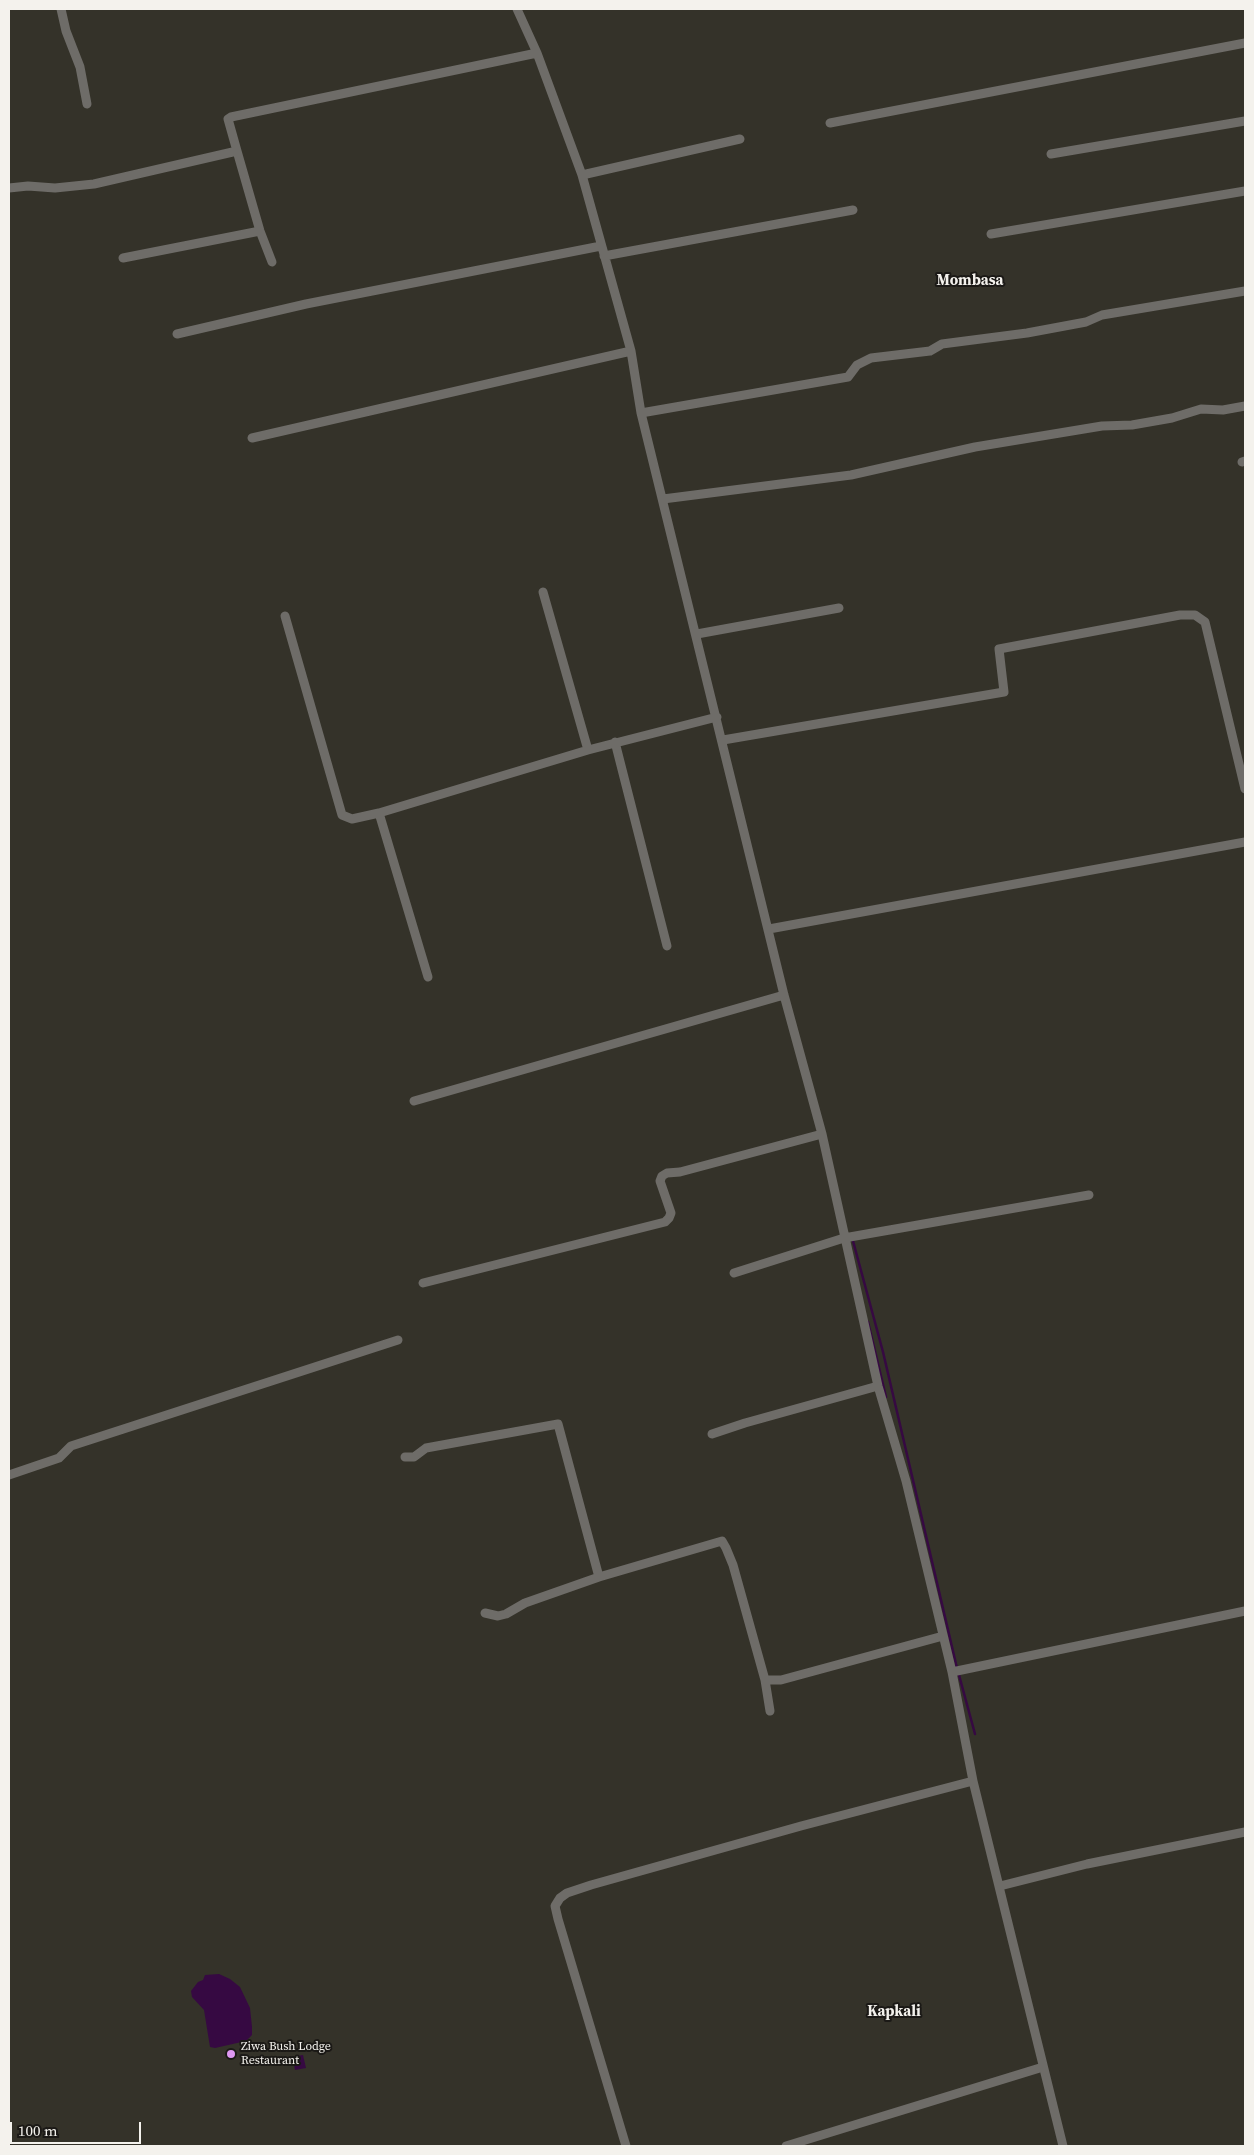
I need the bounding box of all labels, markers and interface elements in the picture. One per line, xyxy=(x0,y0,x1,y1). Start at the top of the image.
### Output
district label: Mombasa xyxy=(937,272,1003,290)
district label: Kapkali xyxy=(867,2003,921,2021)
place label: Ziwa Bush Lodge Restaurant xyxy=(241,2040,331,2068)
marker: Ziwa Bush Lodge Restaurant xyxy=(225,2048,237,2060)
scale bar xyxy=(12,2112,144,2144)
text: 100 m xyxy=(18,2120,58,2141)

